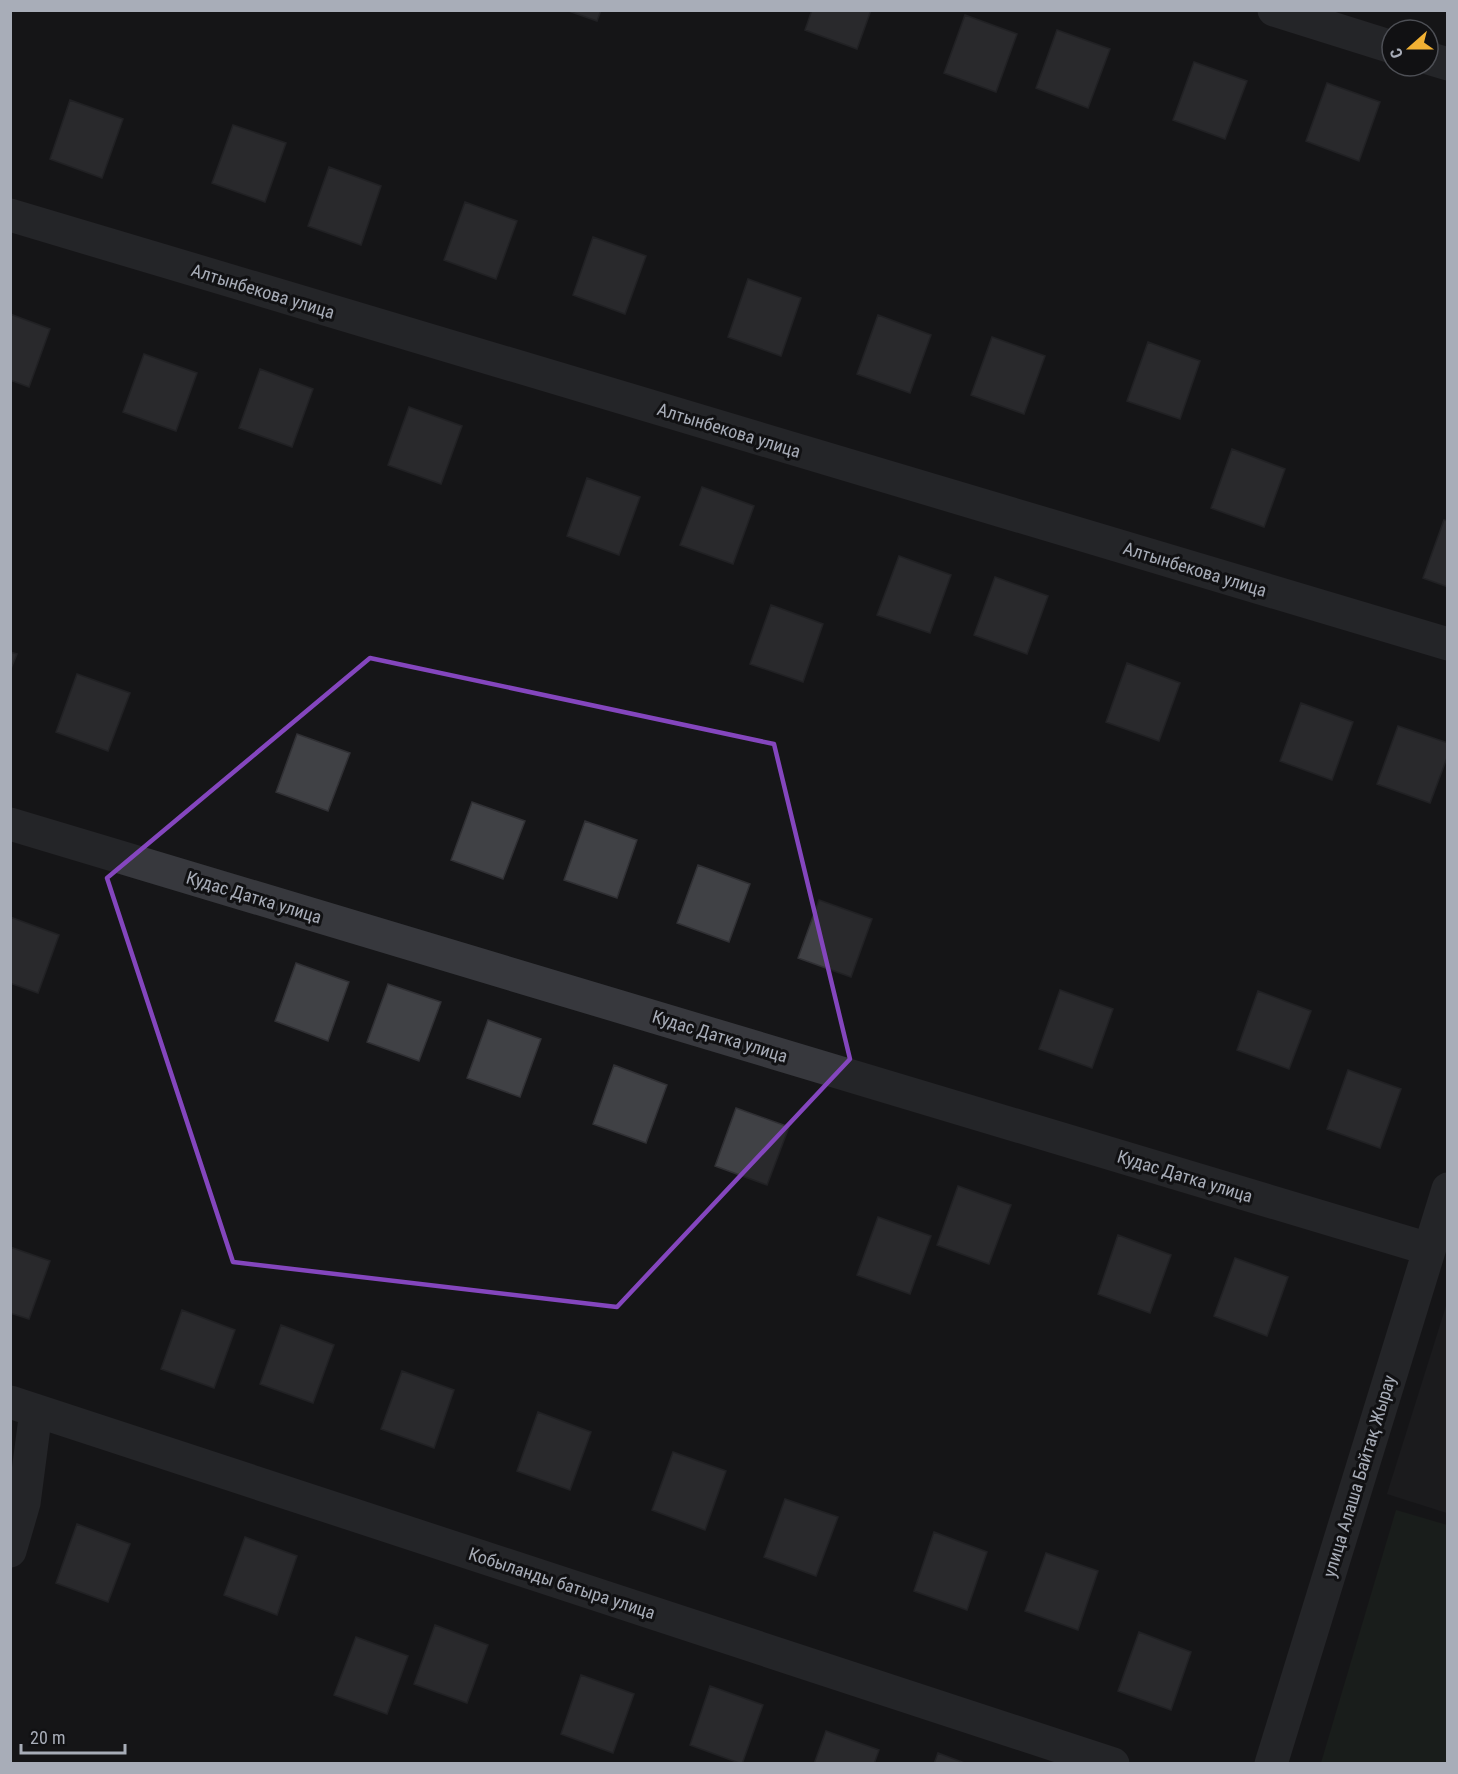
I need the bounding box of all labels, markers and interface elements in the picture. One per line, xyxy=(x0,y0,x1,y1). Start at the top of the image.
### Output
north arrow xyxy=(1380,18,1440,78)
text: С xyxy=(1386,46,1407,61)
street label: Алтынбекова улица xyxy=(189,259,337,323)
street label: Алтынбекова улица xyxy=(655,398,803,462)
street label: Алтынбекова улица xyxy=(1121,537,1269,601)
street label: Кудас Датка улица xyxy=(184,866,324,928)
street label: Кудас Датка улица xyxy=(650,1005,790,1067)
street label: Кудас Датка улица xyxy=(1115,1145,1255,1207)
street label: улица Алаша Байтақ Жырау xyxy=(1318,1372,1400,1580)
street label: Кобыланды батыра улица xyxy=(466,1543,658,1623)
scale bar xyxy=(21,1717,124,1755)
text: 20 m xyxy=(30,1727,65,1748)

